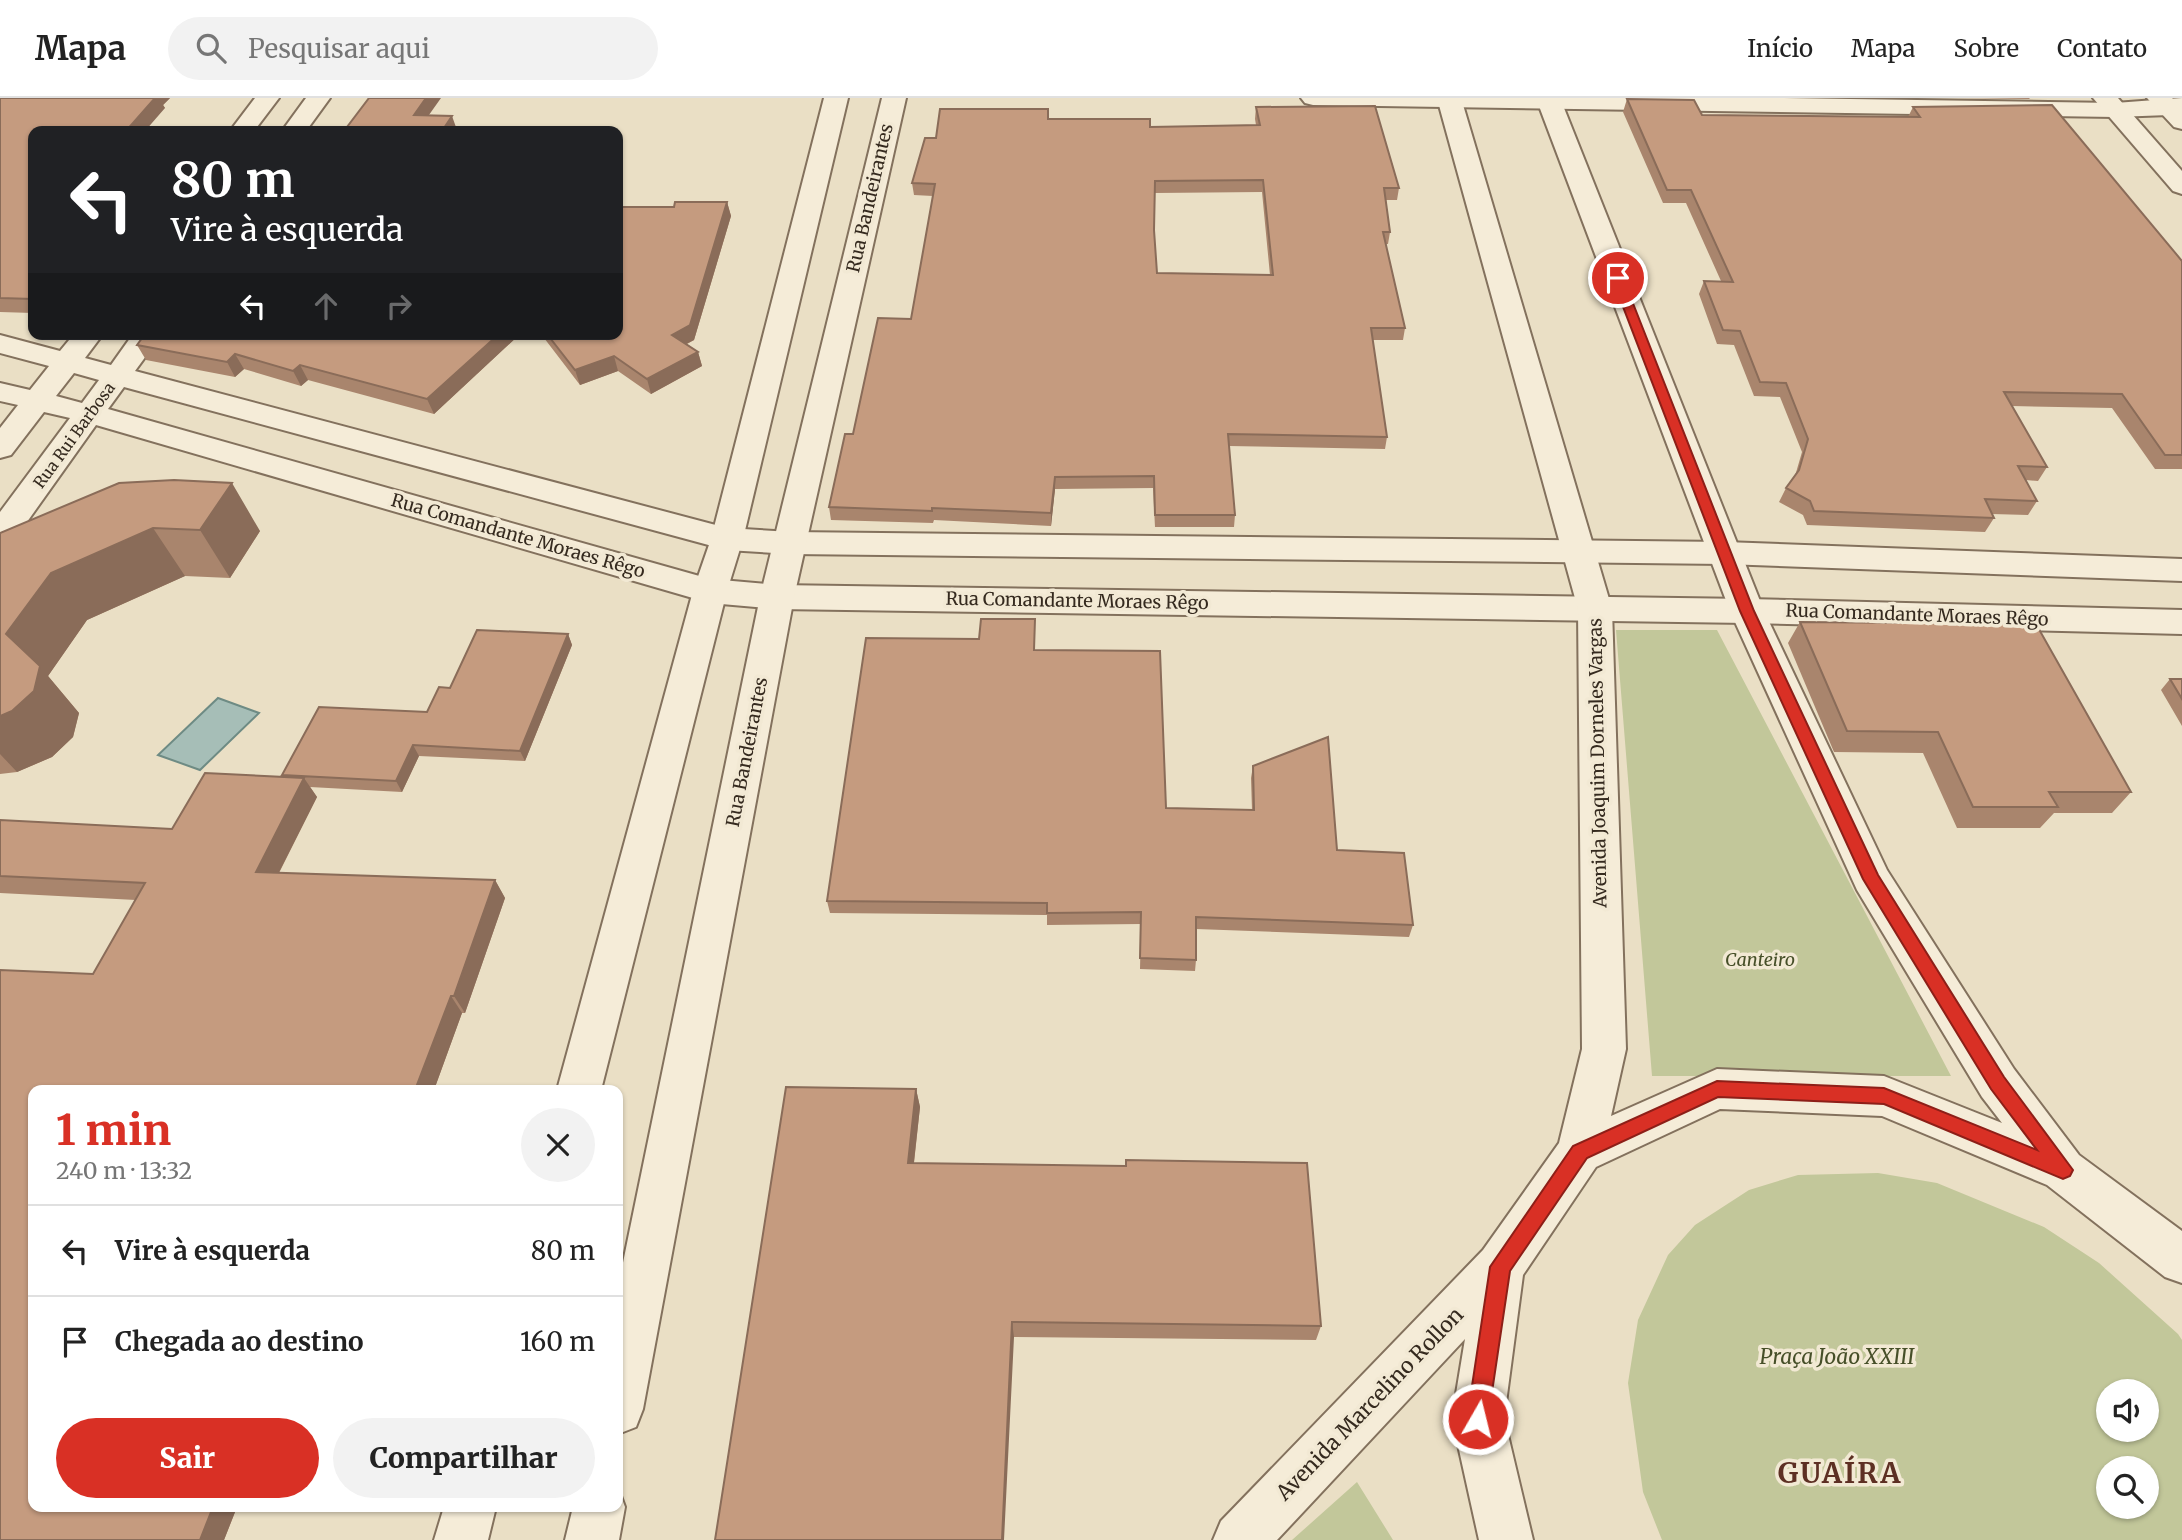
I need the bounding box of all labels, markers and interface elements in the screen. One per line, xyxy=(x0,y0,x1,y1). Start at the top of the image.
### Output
search box xyxy=(168,17,658,80)
text: Mapa xyxy=(35,28,126,69)
icon: search xyxy=(192,29,230,67)
text: Pesquisar aqui xyxy=(248,32,430,65)
text: Início xyxy=(1747,33,1813,64)
text: Mapa xyxy=(1851,33,1915,64)
text: Sobre xyxy=(1953,33,2019,64)
text: Contato xyxy=(2057,33,2147,64)
street label: Rua Bandeirantes xyxy=(841,121,898,275)
text: 80 m xyxy=(171,149,294,210)
icon: left xyxy=(56,154,147,245)
text: Vire à esquerda xyxy=(171,210,403,250)
pin xyxy=(1588,248,1648,308)
icon: arrive xyxy=(1599,259,1637,297)
icon: left xyxy=(234,287,272,325)
icon: ahead xyxy=(307,287,345,325)
icon: right xyxy=(380,287,418,325)
street label: Rua Rui Barbosa xyxy=(29,378,119,492)
street label: Rua Comandante Moraes Rêgo xyxy=(389,488,648,583)
street label: Rua Comandante Moraes Rêgo xyxy=(945,587,1209,614)
street label: Rua Comandante Moraes Rêgo xyxy=(1785,598,2049,631)
street label: Avenida Joaquim Dorneles Vargas xyxy=(1583,618,1612,909)
street label: Rua Bandeirantes xyxy=(721,675,772,829)
park label: Canteiro xyxy=(1725,948,1795,971)
text: 1 min xyxy=(56,1104,171,1156)
button: close xyxy=(521,1108,595,1182)
text: 240 m · 13:32 xyxy=(56,1156,192,1185)
icon: left xyxy=(56,1232,94,1270)
text: Vire à esquerda xyxy=(115,1234,310,1267)
text: 80 m xyxy=(531,1234,595,1267)
street label: Avenida Marcelino Rollon xyxy=(1270,1301,1469,1507)
icon: arrive xyxy=(56,1323,94,1361)
text: Chegada ao destino xyxy=(115,1325,364,1358)
text: 160 m xyxy=(520,1325,595,1358)
park label: Praça João XXIII xyxy=(1760,1343,1915,1370)
map controls xyxy=(2096,1379,2159,1519)
button: sound xyxy=(2096,1379,2159,1442)
position arrow xyxy=(1441,1382,1515,1456)
button: Sair xyxy=(56,1418,319,1498)
button: Compartilhar xyxy=(333,1418,595,1498)
district label: GUAÍRA xyxy=(1778,1454,1902,1491)
button: search xyxy=(2096,1456,2159,1519)

